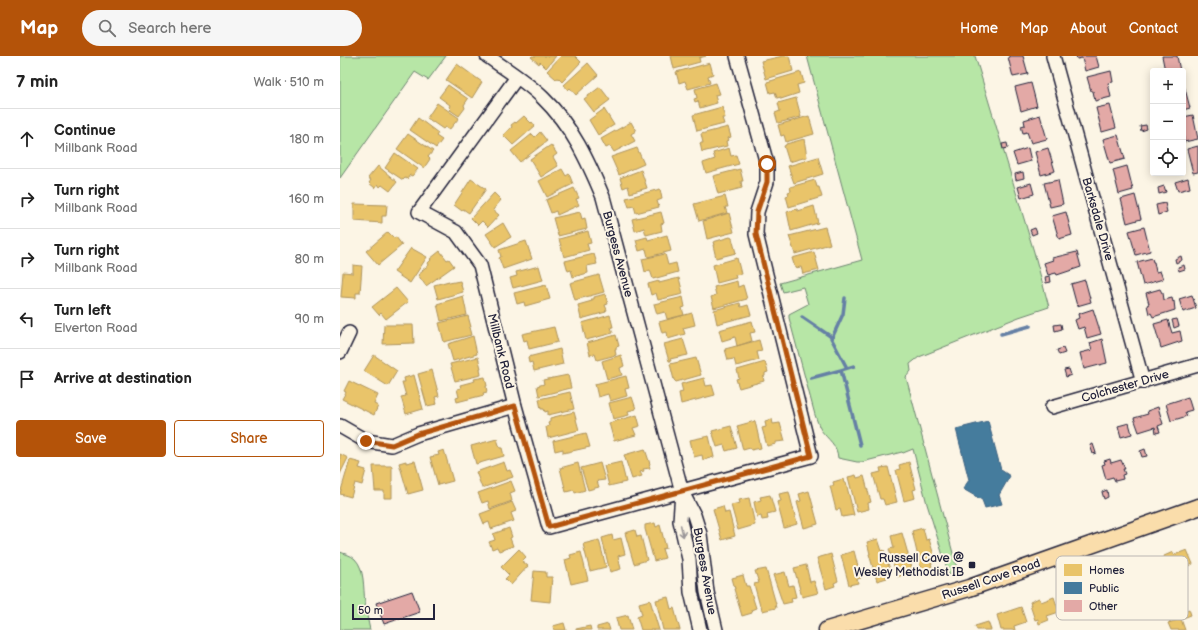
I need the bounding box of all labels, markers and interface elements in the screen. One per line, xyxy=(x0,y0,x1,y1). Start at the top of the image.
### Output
search box xyxy=(82,10,362,46)
text: Map xyxy=(20,17,58,40)
icon: search xyxy=(96,17,118,39)
text: Search here xyxy=(128,19,211,38)
text: Home xyxy=(960,20,998,37)
text: Map xyxy=(1020,20,1048,37)
text: About xyxy=(1070,20,1107,37)
text: Contact xyxy=(1129,20,1178,37)
map controls xyxy=(1150,68,1186,176)
button: + xyxy=(1150,68,1186,104)
text: 7 min xyxy=(16,72,58,92)
text: Walk · 510 m xyxy=(253,74,324,90)
button: − xyxy=(1150,104,1186,140)
text: Continue xyxy=(54,121,116,140)
icon: ahead xyxy=(16,128,38,150)
text: 180 m xyxy=(289,131,324,147)
text: Millbank Road xyxy=(54,140,137,156)
button: locate xyxy=(1150,140,1186,176)
route start xyxy=(758,155,776,173)
street label: Barksdale Drive xyxy=(1078,176,1117,263)
text: Turn right xyxy=(54,181,119,200)
icon: right xyxy=(16,188,38,210)
text: 160 m xyxy=(289,191,324,207)
text: Millbank Road xyxy=(54,200,137,216)
street label: Burgess Avenue xyxy=(599,209,636,299)
text: Turn right xyxy=(54,241,119,260)
icon: right xyxy=(16,248,38,270)
text: 80 m xyxy=(295,251,324,267)
text: Millbank Road xyxy=(54,260,137,276)
text: Turn left xyxy=(54,301,111,320)
icon: left xyxy=(16,308,38,330)
text: 90 m xyxy=(295,311,324,327)
street label: Millbank Road xyxy=(484,312,517,390)
text: Elverton Road xyxy=(54,320,137,336)
street label: Colchester Drive xyxy=(1080,367,1171,406)
icon: arrive xyxy=(16,368,38,390)
text: Arrive at destination xyxy=(54,369,192,388)
button: Save xyxy=(16,420,166,457)
button: Share xyxy=(174,420,324,457)
route end xyxy=(357,432,375,450)
one-way arrow xyxy=(679,524,687,537)
street label: Burgess Avenue xyxy=(689,526,720,616)
place label: Russell Cave @ Wesley Methodist IB xyxy=(854,551,964,580)
street label: Russell Cave Road xyxy=(940,556,1042,603)
legend xyxy=(1056,556,1188,620)
marker: Russell Cave @ Wesley Methodist IB xyxy=(967,560,977,570)
text: Homes xyxy=(1089,564,1125,577)
text: Public xyxy=(1089,582,1119,595)
text: Other xyxy=(1089,600,1118,613)
scale bar xyxy=(352,602,435,621)
text: 50 m xyxy=(358,604,383,617)

